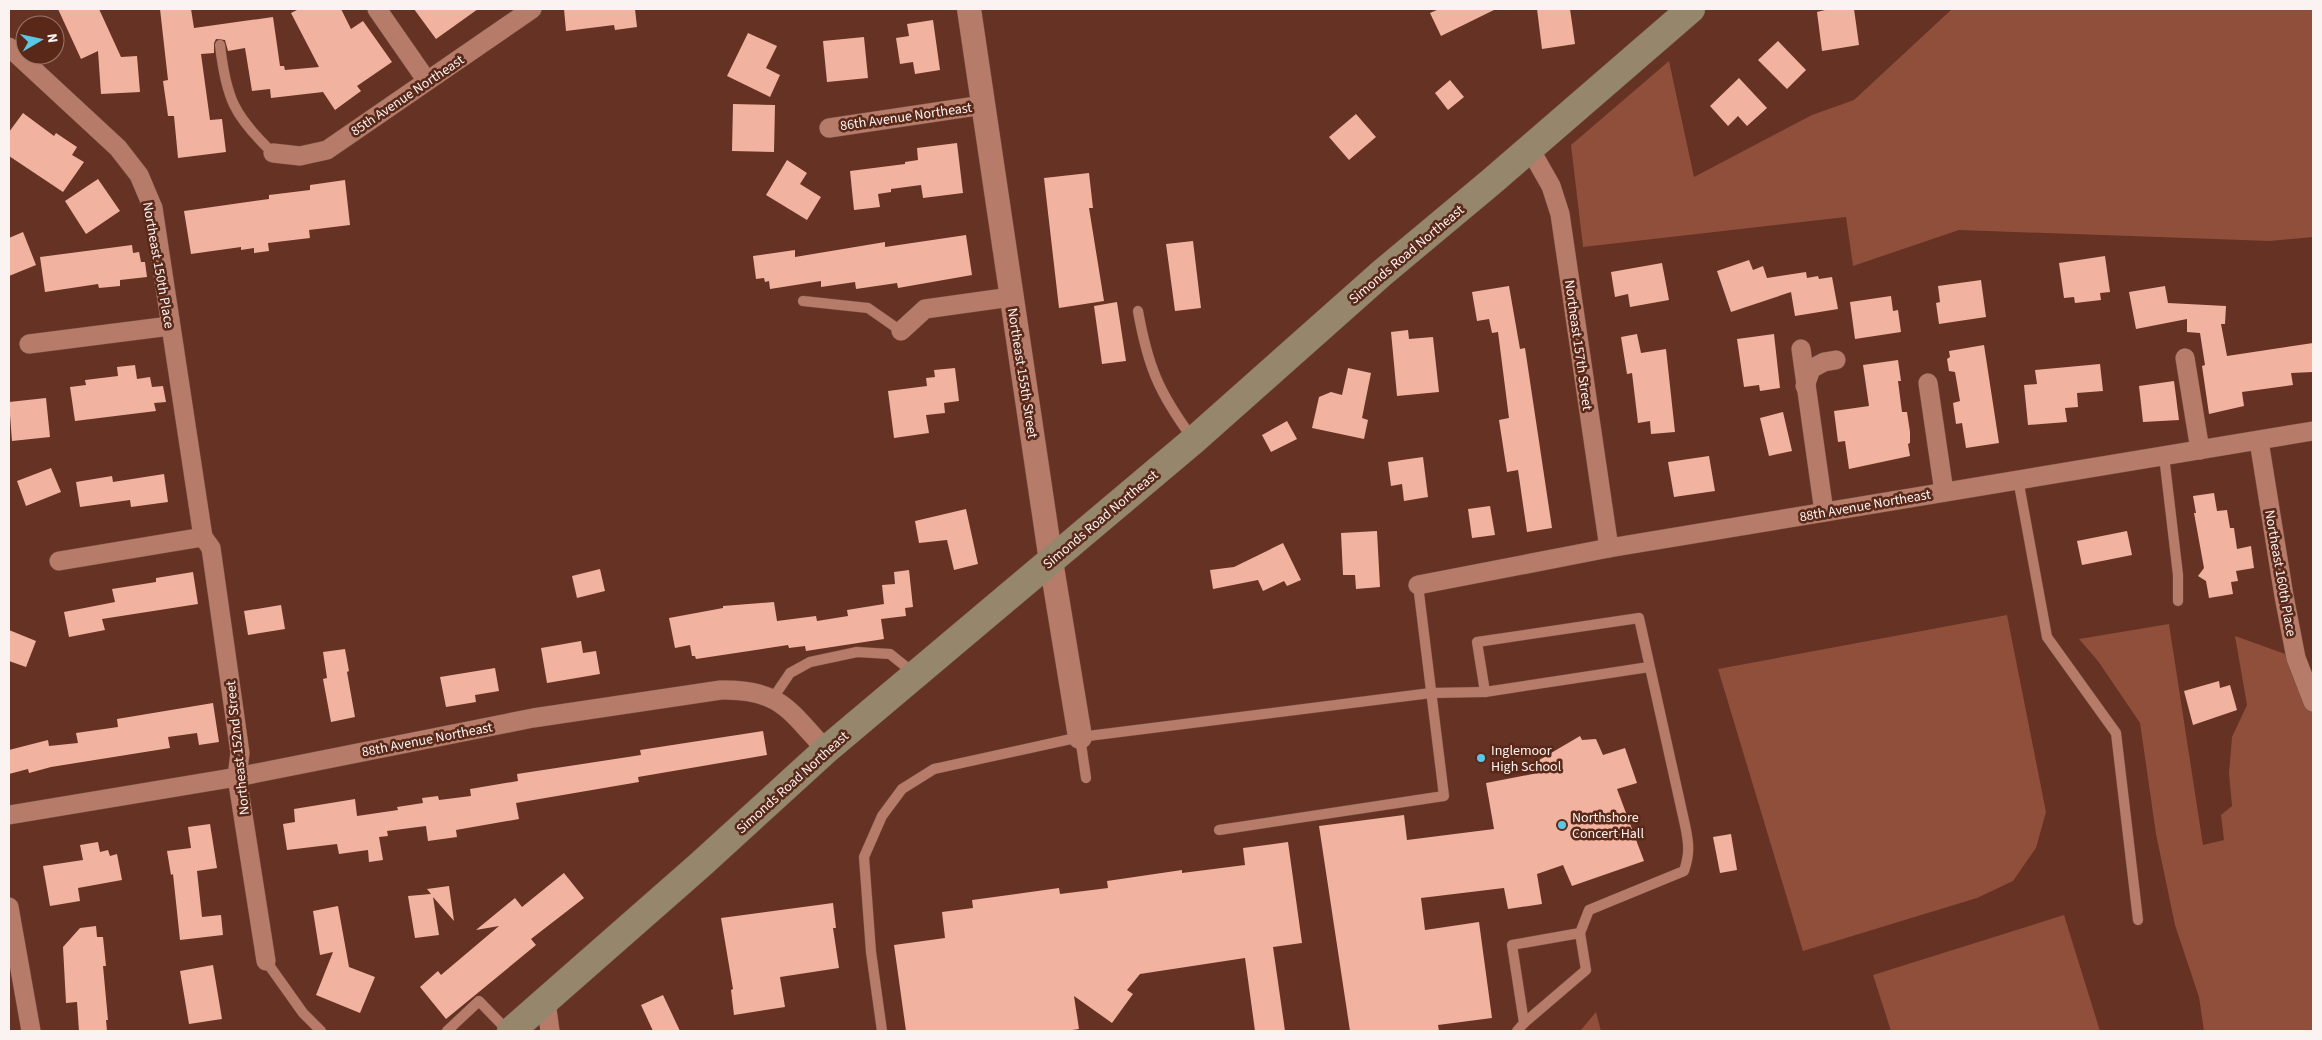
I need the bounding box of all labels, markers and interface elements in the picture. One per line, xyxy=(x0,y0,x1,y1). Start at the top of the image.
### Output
north arrow xyxy=(15,15,65,65)
text: N xyxy=(41,32,62,44)
street label: 85th Avenue Northeast xyxy=(347,50,468,141)
street label: 86th Avenue Northeast xyxy=(839,98,974,136)
street label: Northeast 150th Place xyxy=(137,200,179,330)
street label: Simonds Road Northeast xyxy=(1345,200,1469,309)
street label: Northeast 157th Street xyxy=(1559,278,1597,412)
street label: Northeast 155th Street xyxy=(1002,306,1042,440)
street label: Simonds Road Northeast xyxy=(1039,465,1163,574)
street label: 88th Avenue Northeast xyxy=(1798,485,1933,527)
street label: Northeast 160th Place xyxy=(2259,508,2301,638)
street label: Northeast 152nd Street xyxy=(221,679,255,816)
street label: 88th Avenue Northeast xyxy=(360,717,495,762)
street label: Simonds Road Northeast xyxy=(732,727,853,839)
place label: Inglemoor High School xyxy=(1491,741,1562,777)
marker: Inglemoor High School xyxy=(1475,752,1487,764)
place label: Northshore Concert Hall xyxy=(1572,808,1644,844)
marker: Northshore Concert Hall xyxy=(1556,819,1568,831)

